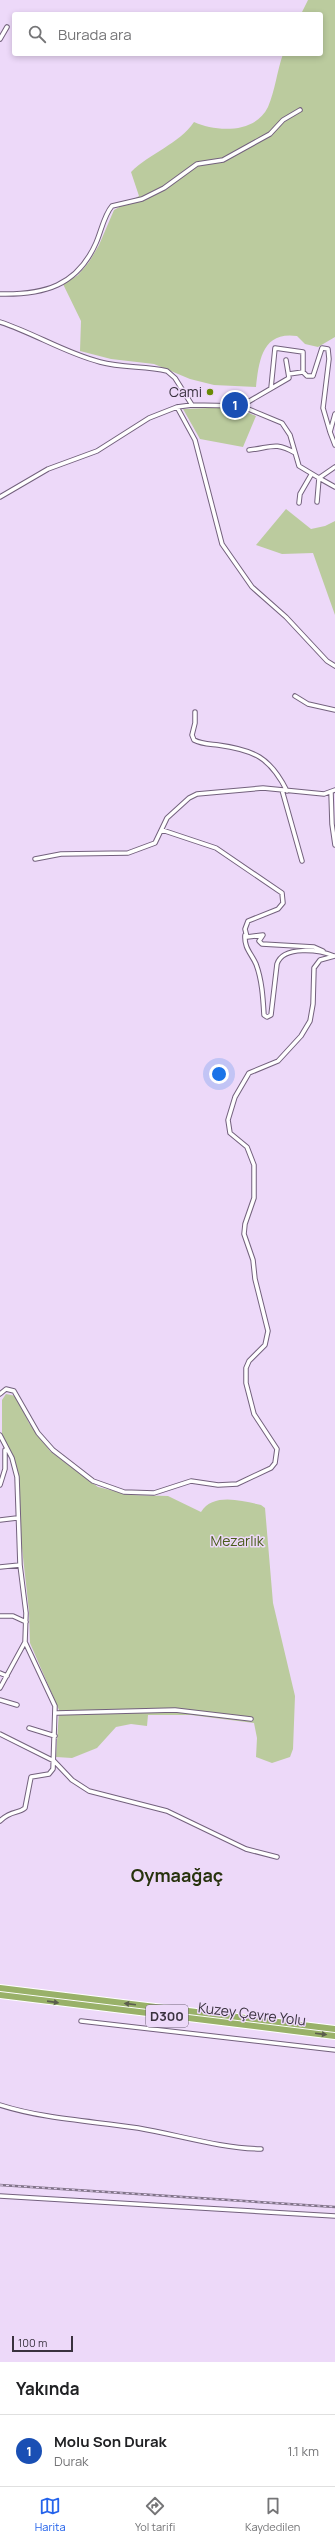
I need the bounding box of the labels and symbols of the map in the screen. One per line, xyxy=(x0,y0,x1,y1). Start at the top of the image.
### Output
place label: Cami xyxy=(169,382,202,401)
marker: Cami xyxy=(205,387,215,397)
pin: 1 xyxy=(222,390,248,420)
your location xyxy=(209,1064,229,1084)
park label: Mezarlık xyxy=(210,1531,265,1550)
district label: Oymaağaç xyxy=(131,1863,223,1887)
street label: Kuzey Çevre Yolu xyxy=(197,1997,307,2030)
one-way arrow xyxy=(46,1999,59,2005)
one-way arrow xyxy=(123,2001,136,2007)
road number: D300 xyxy=(146,2005,188,2027)
one-way arrow xyxy=(314,2031,327,2038)
scale bar xyxy=(12,2334,73,2353)

